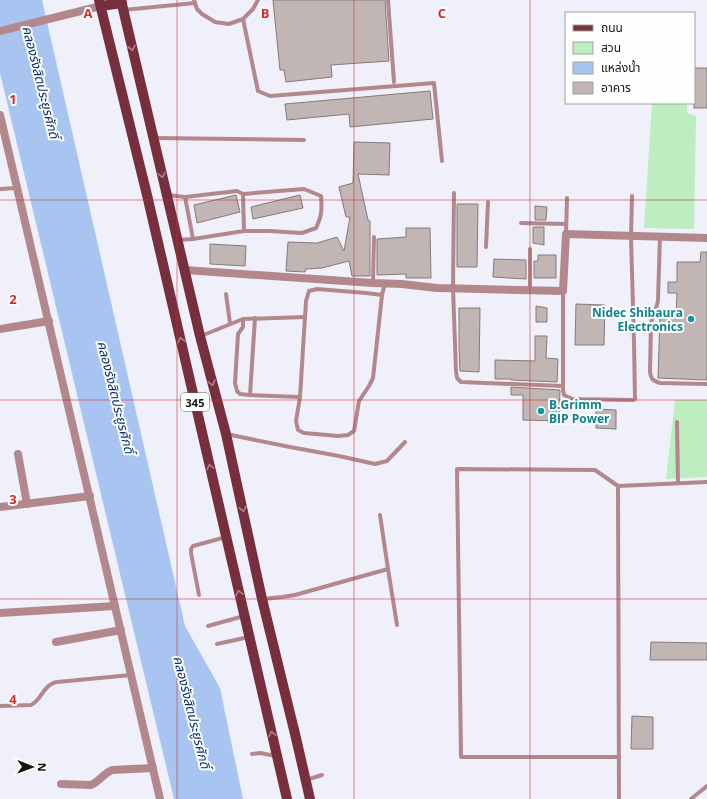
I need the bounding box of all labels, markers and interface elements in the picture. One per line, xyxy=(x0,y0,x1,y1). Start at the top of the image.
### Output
text: A xyxy=(84,4,93,22)
text: B xyxy=(261,4,270,22)
text: C xyxy=(438,4,446,22)
legend xyxy=(565,12,695,104)
text: ถนน xyxy=(601,19,623,36)
water label: คลองรังสิตประยูรศักดิ์ xyxy=(18,24,65,144)
text: สวน xyxy=(601,39,621,56)
one-way arrow xyxy=(128,45,136,51)
text: แหล่งน้ำ xyxy=(601,59,640,76)
text: อาคาร xyxy=(601,79,631,96)
text: 1 xyxy=(9,90,17,108)
one-way arrow xyxy=(158,171,166,178)
text: 2 xyxy=(9,290,17,308)
place label: Nidec Shibaura Electronics xyxy=(592,304,683,335)
marker: Nidec Shibaura Electronics xyxy=(686,314,696,324)
one-way arrow xyxy=(177,337,185,343)
water label: คลองรังสิตประยูรศักดิ์ xyxy=(93,339,140,459)
one-way arrow xyxy=(208,379,216,386)
road number: 345 xyxy=(181,393,209,411)
place label: B.Grimm BIP Power xyxy=(549,396,610,427)
marker: B.Grimm BIP Power xyxy=(536,406,546,416)
one-way arrow xyxy=(206,464,214,470)
text: 3 xyxy=(9,490,17,508)
one-way arrow xyxy=(238,506,246,512)
one-way arrow xyxy=(236,590,244,597)
water label: คลองรังสิตประยูรศักดิ์ xyxy=(169,654,216,774)
text: 4 xyxy=(9,690,17,708)
one-way arrow xyxy=(268,731,276,737)
north arrow xyxy=(12,747,52,787)
text: N xyxy=(35,763,50,772)

